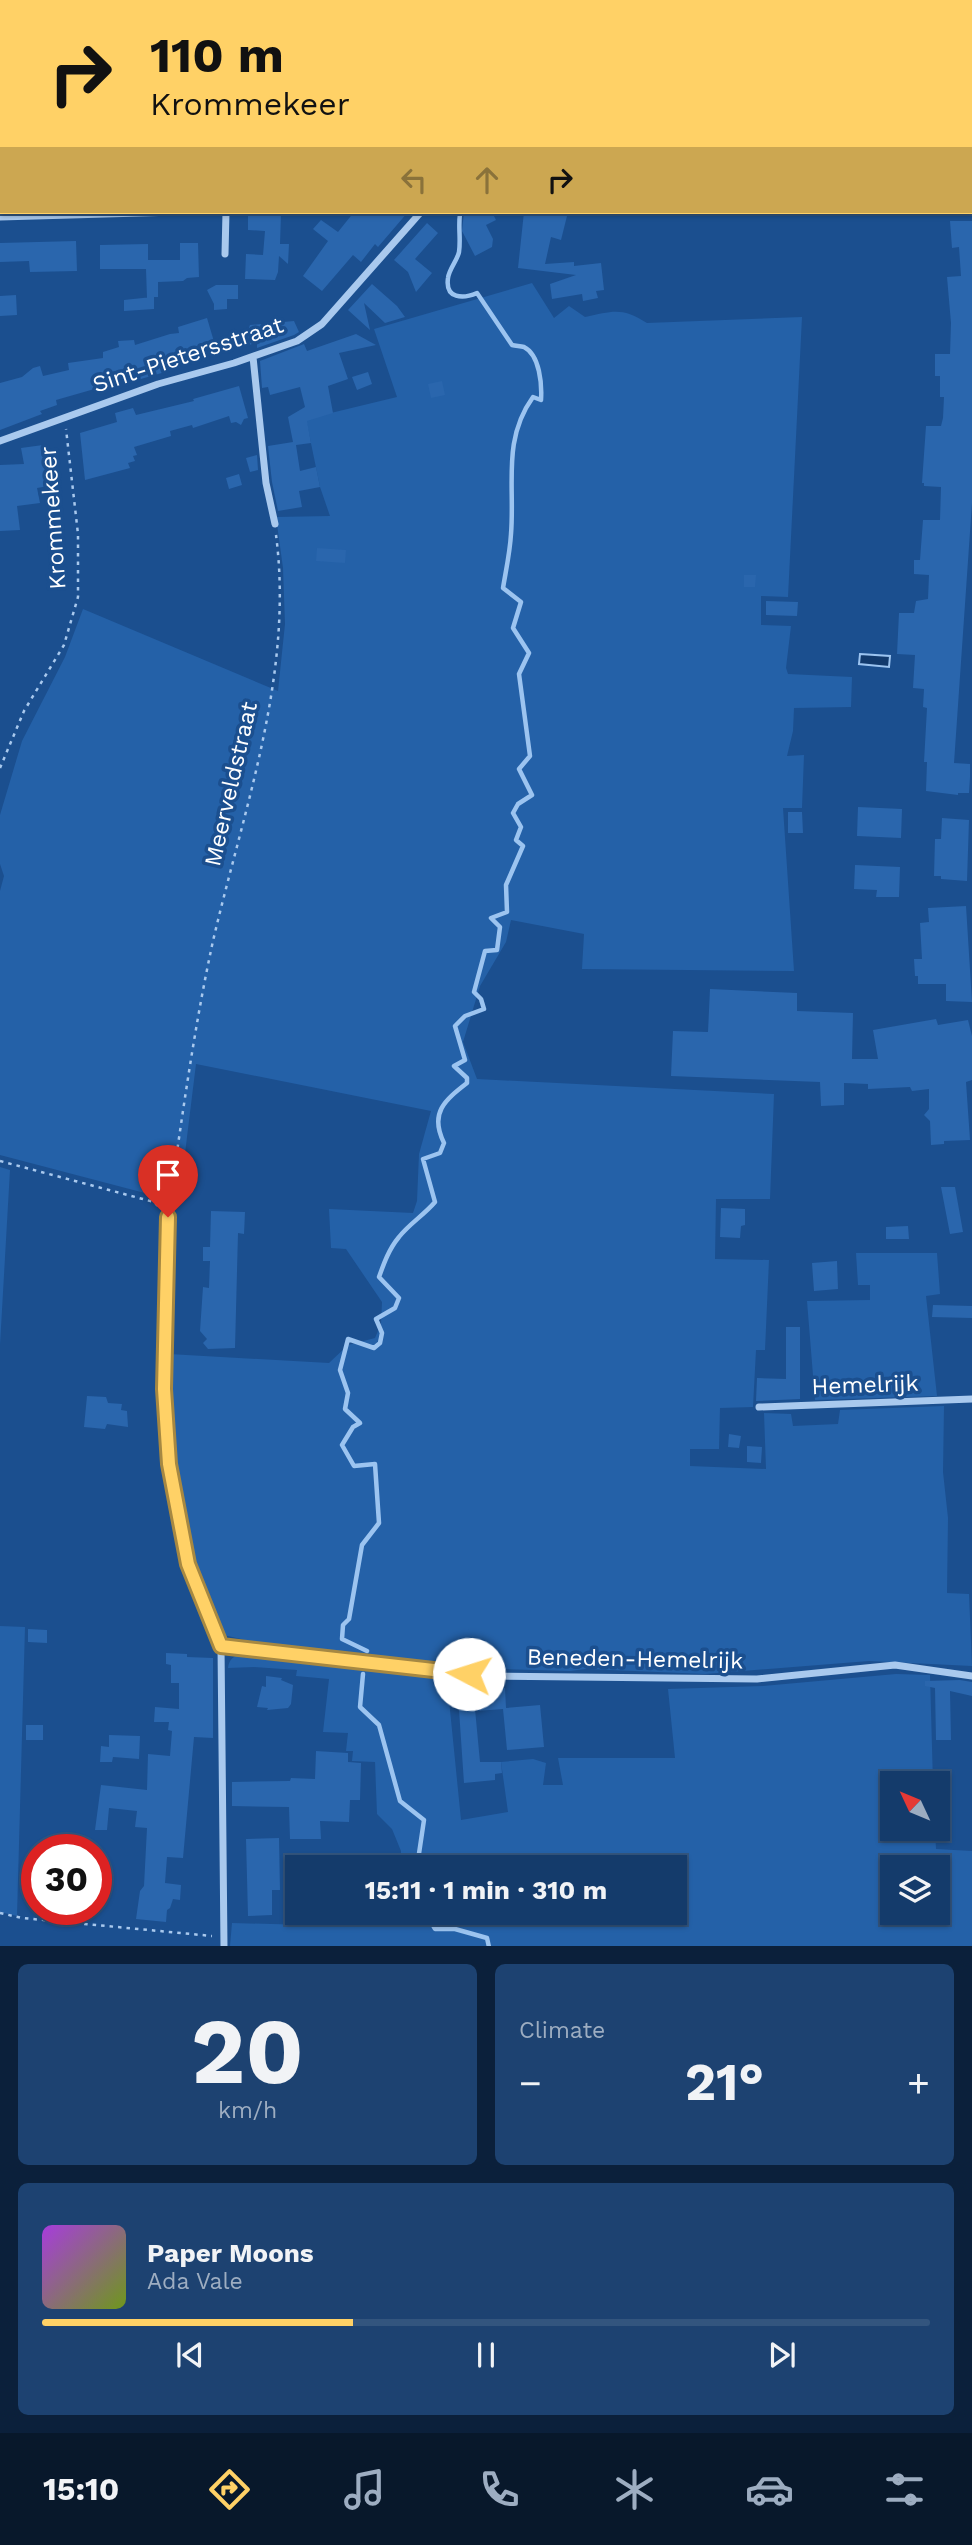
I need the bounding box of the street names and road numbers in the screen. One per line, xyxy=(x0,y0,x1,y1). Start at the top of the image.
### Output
street label: Sint-Pietersstraat xyxy=(89,311,287,399)
street label: Krommekeer xyxy=(35,445,71,591)
street label: Meerveldstraat xyxy=(199,699,263,869)
street label: Hemelrijk xyxy=(811,1370,919,1400)
street label: Beneden-Hemelrijk xyxy=(527,1644,743,1674)

